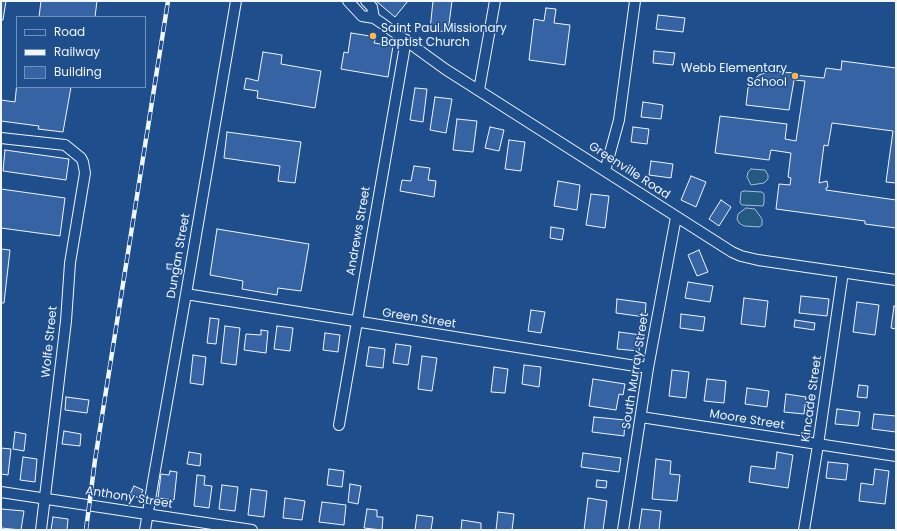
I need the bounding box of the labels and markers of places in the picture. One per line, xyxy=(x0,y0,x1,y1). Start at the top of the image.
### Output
place label: Saint Paul Missionary Baptist Church xyxy=(381,22,507,50)
marker: Saint Paul Missionary Baptist Church xyxy=(368,31,378,41)
place label: Webb Elementary School xyxy=(681,62,787,90)
marker: Webb Elementary School xyxy=(790,71,800,81)

